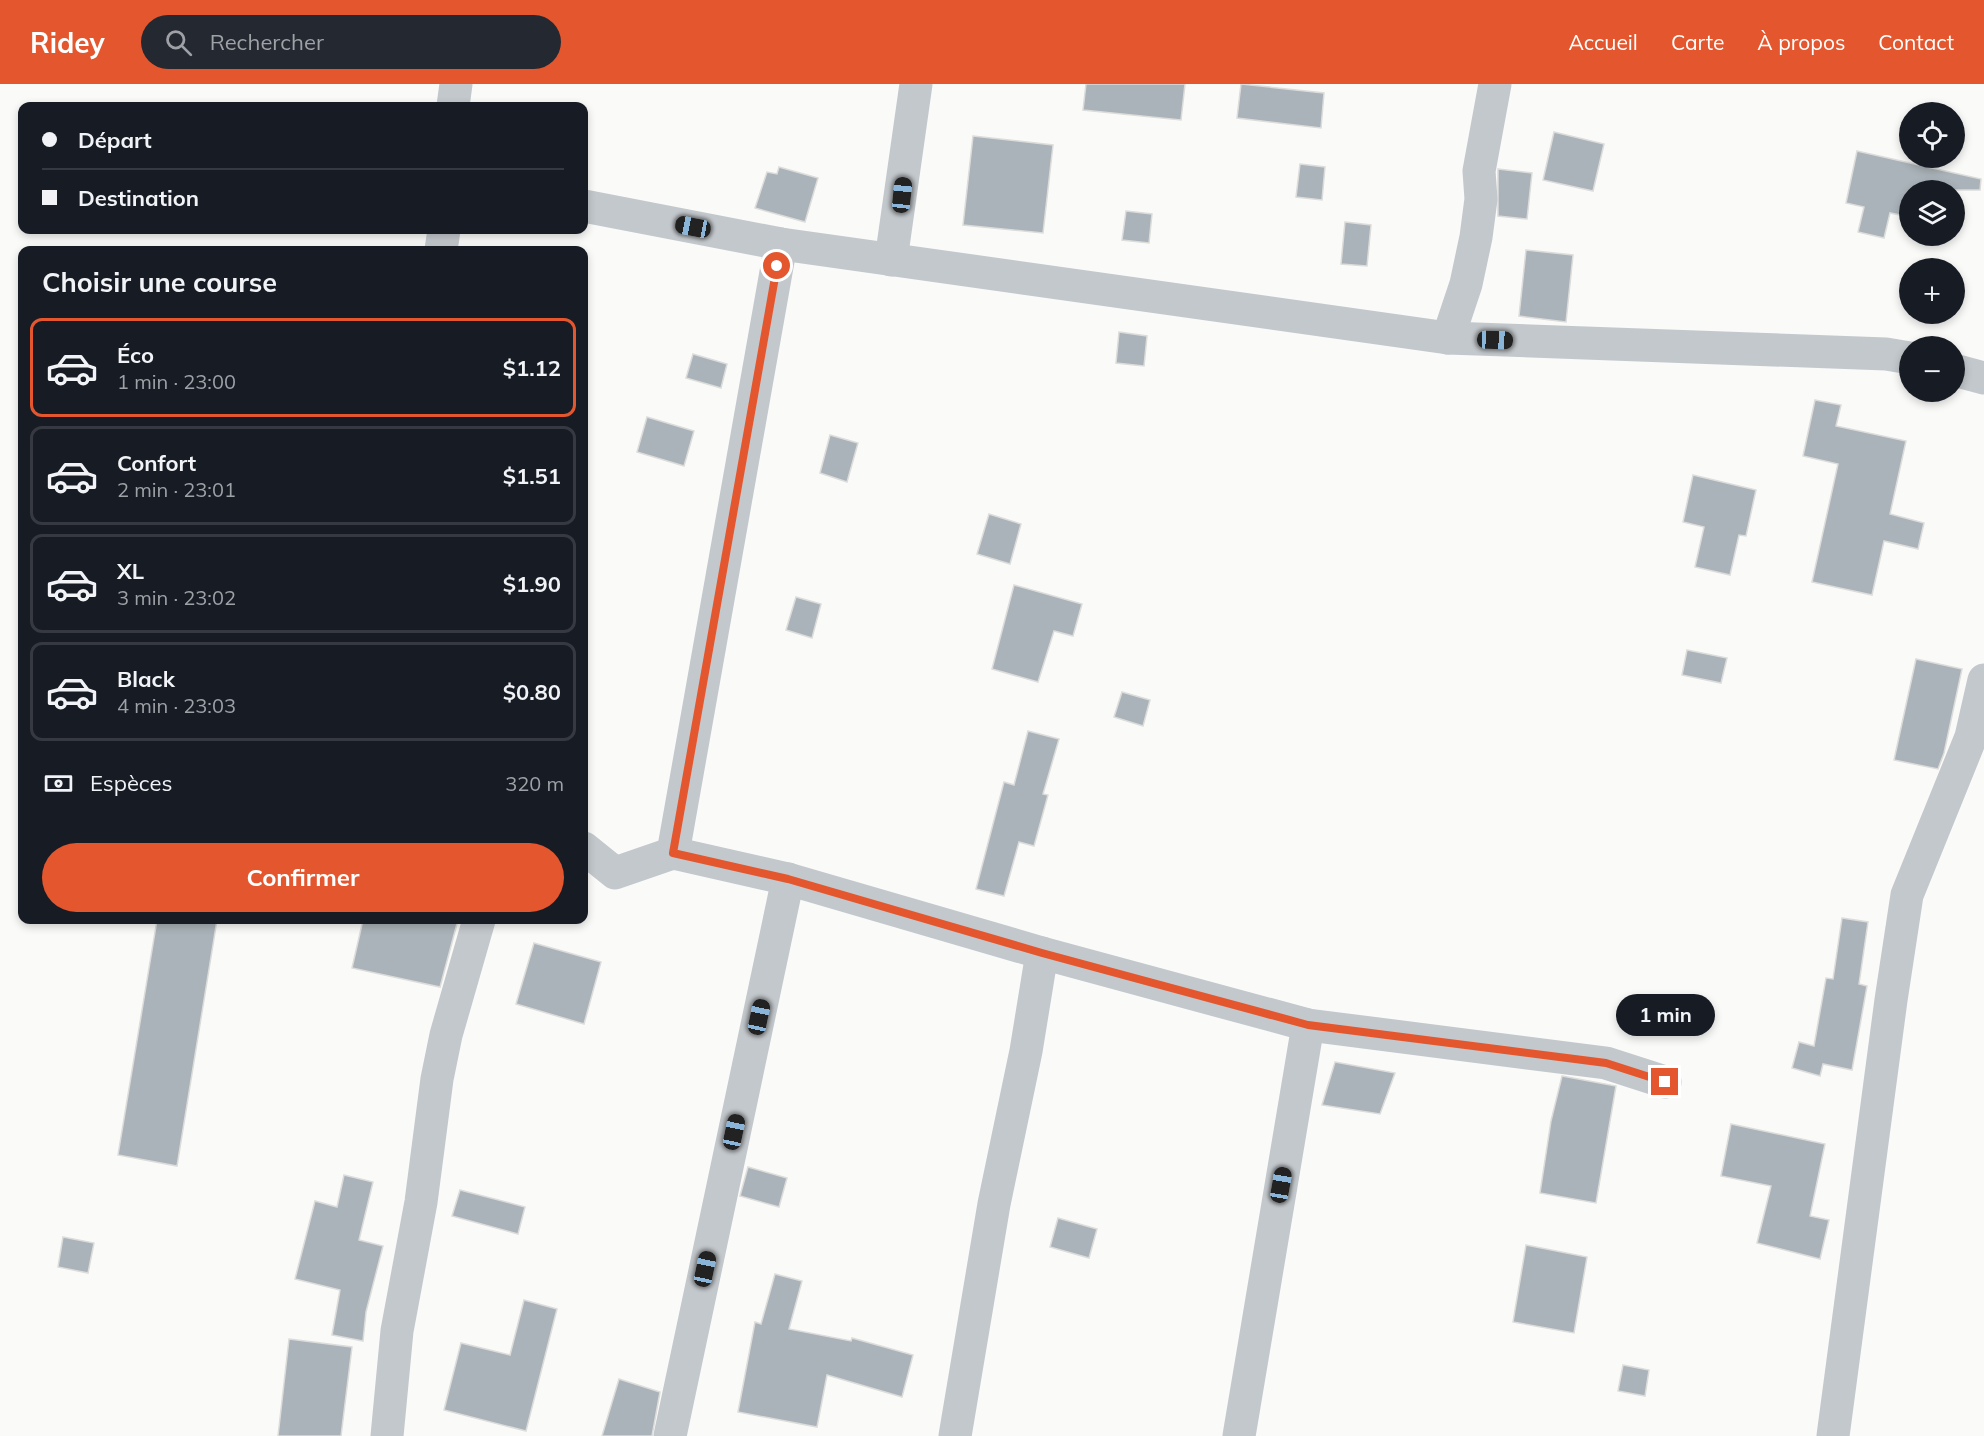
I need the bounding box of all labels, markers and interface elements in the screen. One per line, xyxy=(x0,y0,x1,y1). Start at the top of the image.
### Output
search box xyxy=(141,15,561,69)
text: Ridey xyxy=(30,25,105,60)
icon: search xyxy=(162,26,195,59)
text: Rechercher xyxy=(210,28,324,56)
text: Accueil xyxy=(1568,29,1638,55)
text: Carte xyxy=(1671,29,1724,55)
text: À propos xyxy=(1757,29,1845,55)
text: Contact xyxy=(1878,29,1954,55)
map controls xyxy=(1899,102,1965,402)
button: locate xyxy=(1899,102,1965,168)
text: Départ xyxy=(78,126,152,154)
car xyxy=(891,176,913,214)
button: layers xyxy=(1899,180,1965,246)
text: Destination xyxy=(78,184,199,212)
car xyxy=(674,215,712,239)
route start xyxy=(763,252,790,279)
button: + xyxy=(1899,258,1965,324)
text: Choisir une course xyxy=(42,265,277,299)
car xyxy=(1477,330,1513,350)
button: − xyxy=(1899,336,1965,402)
icon: car xyxy=(45,341,99,395)
text: Éco xyxy=(117,341,154,369)
text: $1.12 xyxy=(503,354,561,382)
text: 1 min · 23:00 xyxy=(117,369,236,394)
icon: car xyxy=(45,449,99,503)
text: Confort xyxy=(117,449,196,477)
text: $1.51 xyxy=(503,462,561,490)
text: 2 min · 23:01 xyxy=(117,477,236,502)
icon: car xyxy=(45,557,99,611)
text: XL xyxy=(117,557,144,585)
text: $1.90 xyxy=(503,570,561,598)
text: 3 min · 23:02 xyxy=(117,585,236,610)
icon: car xyxy=(45,665,99,719)
text: Black xyxy=(117,665,175,693)
text: $0.80 xyxy=(503,678,561,706)
text: 4 min · 23:03 xyxy=(117,693,236,718)
icon: cash xyxy=(42,767,75,800)
text: Espèces xyxy=(90,769,172,797)
text: 320 m xyxy=(505,771,564,796)
button: Confirmer xyxy=(42,843,564,912)
callout: 1 min xyxy=(1616,995,1714,1037)
car xyxy=(746,998,772,1036)
text: 1 min xyxy=(1639,1002,1692,1027)
route end xyxy=(1651,1068,1678,1095)
car xyxy=(721,1113,747,1151)
car xyxy=(1269,1166,1293,1204)
car xyxy=(692,1250,718,1288)

